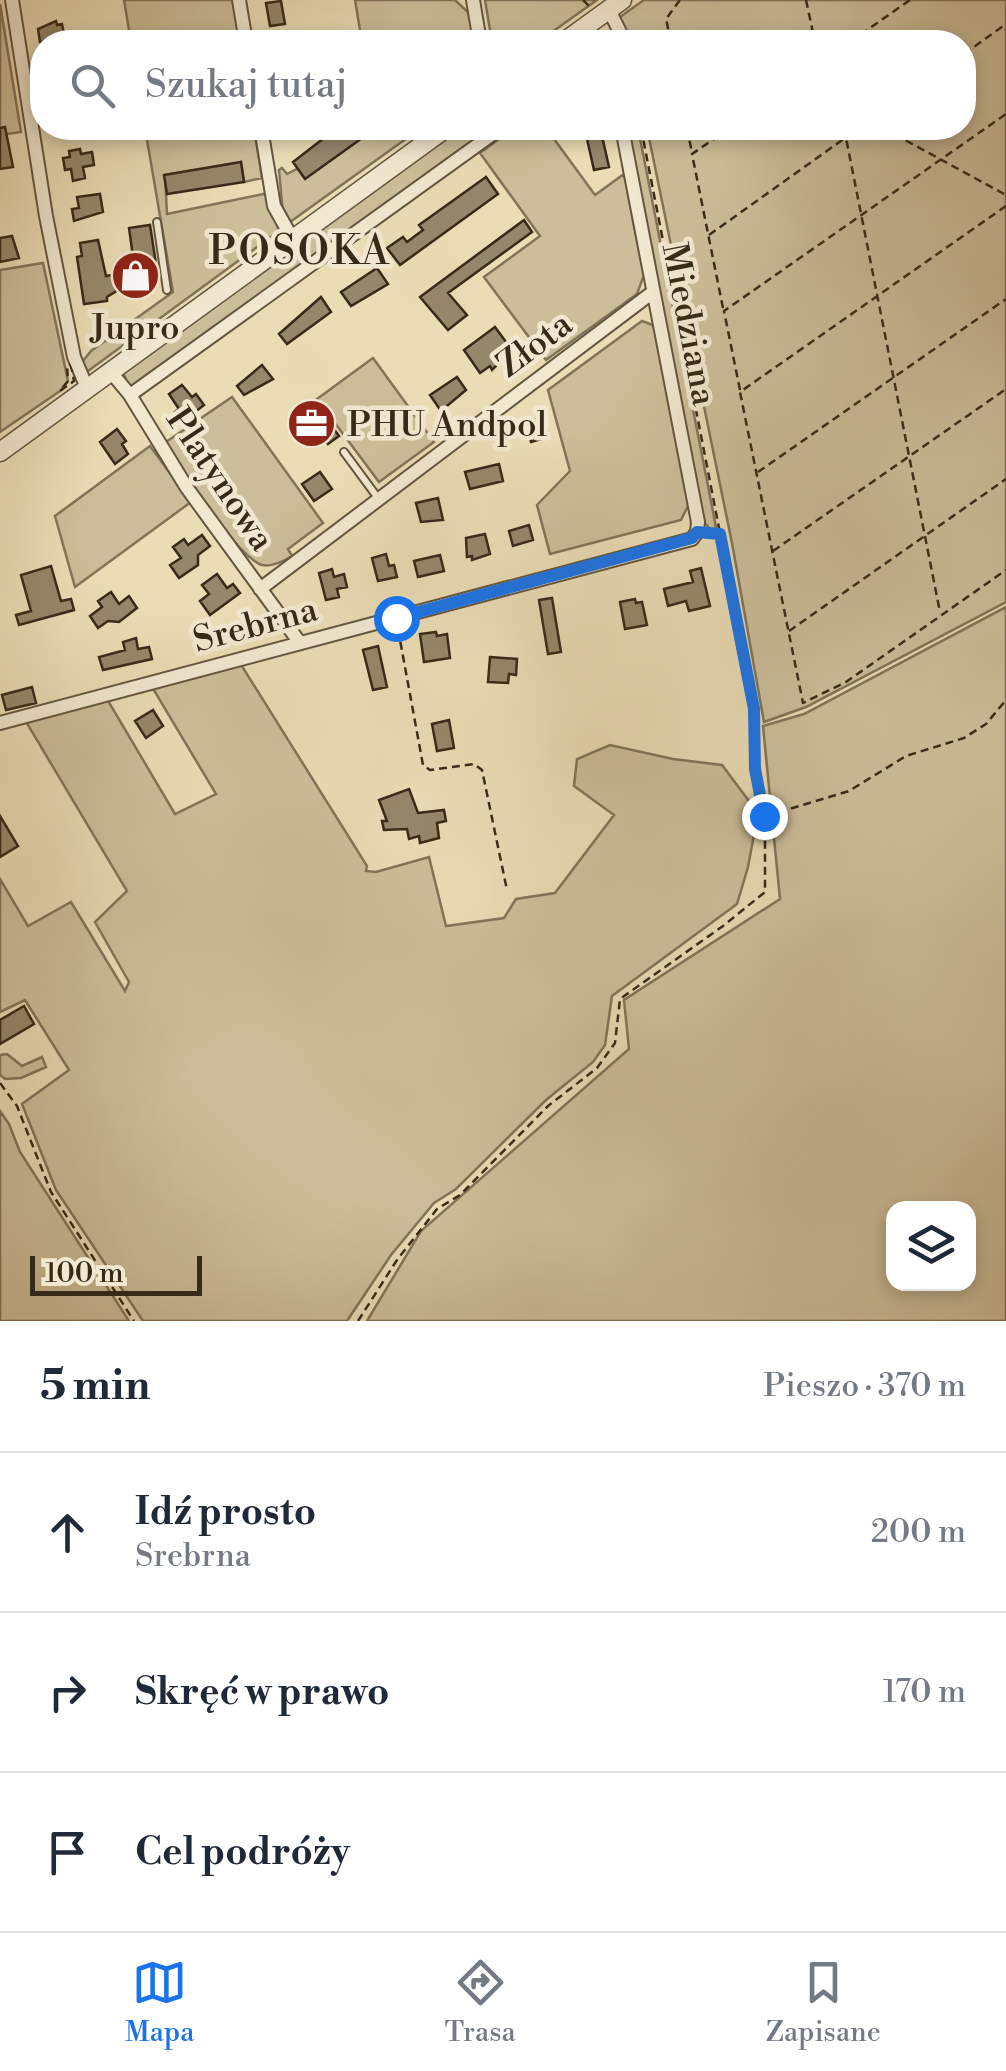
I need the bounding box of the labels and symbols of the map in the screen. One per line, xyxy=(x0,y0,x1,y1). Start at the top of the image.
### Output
district label: POSOKA xyxy=(209,227,391,277)
street label: Miedziana xyxy=(652,239,725,409)
shop icon: Jupro xyxy=(109,249,161,301)
street label: Złota xyxy=(489,303,581,387)
place label: Jupro xyxy=(88,307,180,350)
office icon: PHU Andpol xyxy=(286,398,338,450)
street label: Platynowa xyxy=(156,400,283,560)
place label: PHU Andpol xyxy=(347,404,547,447)
street label: Srebrna xyxy=(189,588,322,663)
route start xyxy=(374,596,420,642)
route end xyxy=(742,794,788,840)
scale bar xyxy=(30,1251,202,1296)

